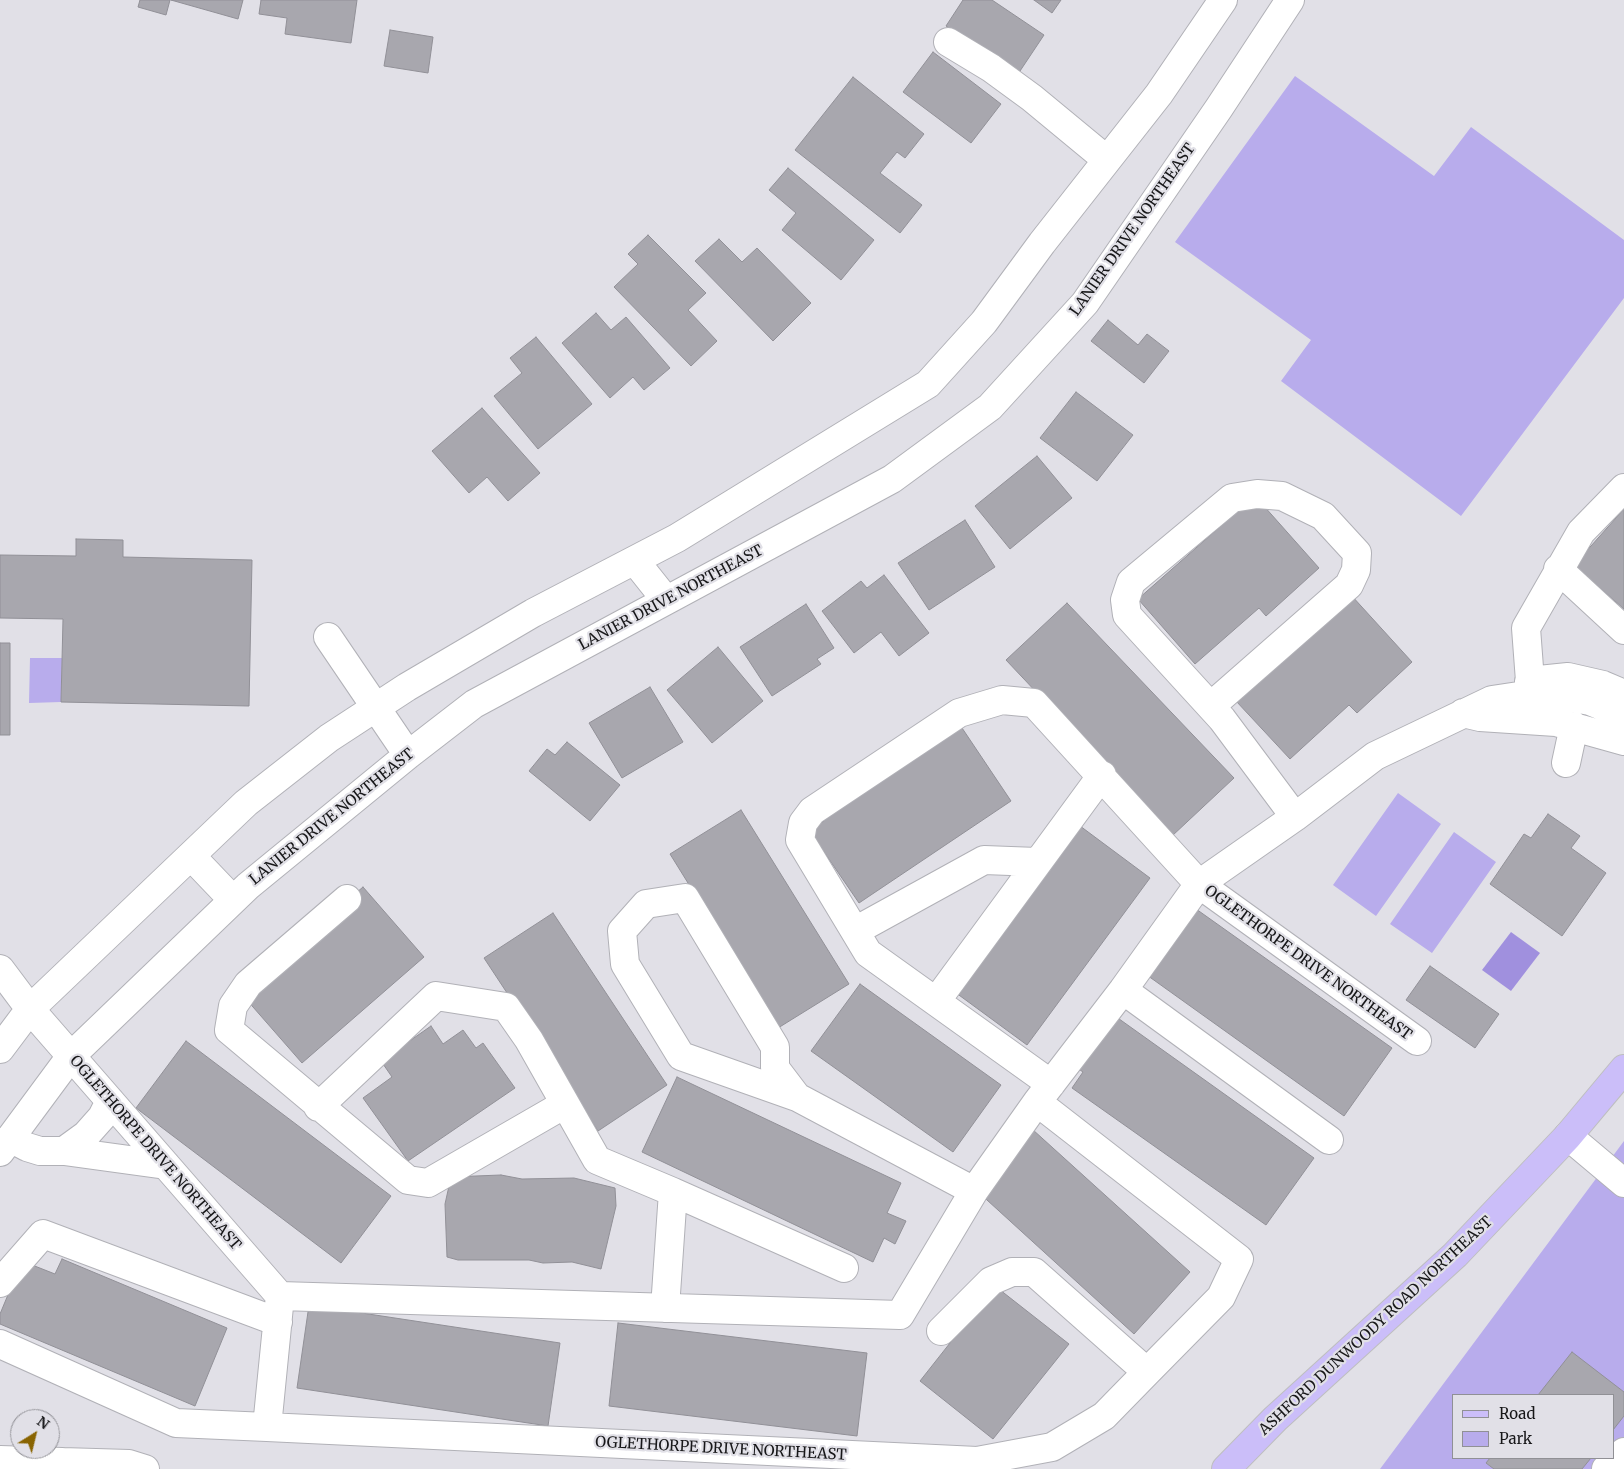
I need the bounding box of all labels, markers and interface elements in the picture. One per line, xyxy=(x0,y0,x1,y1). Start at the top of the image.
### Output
street label: LANIER DRIVE NORTHEAST xyxy=(1067,140,1199,320)
street label: LANIER DRIVE NORTHEAST xyxy=(576,542,766,654)
street label: LANIER DRIVE NORTHEAST xyxy=(246,745,418,889)
street label: OGLETHORPE DRIVE NORTHEAST xyxy=(1201,882,1415,1044)
street label: OGLETHORPE DRIVE NORTHEAST xyxy=(66,1052,244,1254)
street label: ASHFORD DUNWOODY ROAD NORTHEAST xyxy=(1256,1213,1496,1439)
legend xyxy=(1452,1394,1614,1459)
text: Road xyxy=(1499,1404,1535,1423)
north arrow xyxy=(10,1409,60,1459)
text: N xyxy=(33,1412,53,1433)
text: Park xyxy=(1499,1429,1532,1448)
street label: OGLETHORPE DRIVE NORTHEAST xyxy=(595,1433,847,1465)

